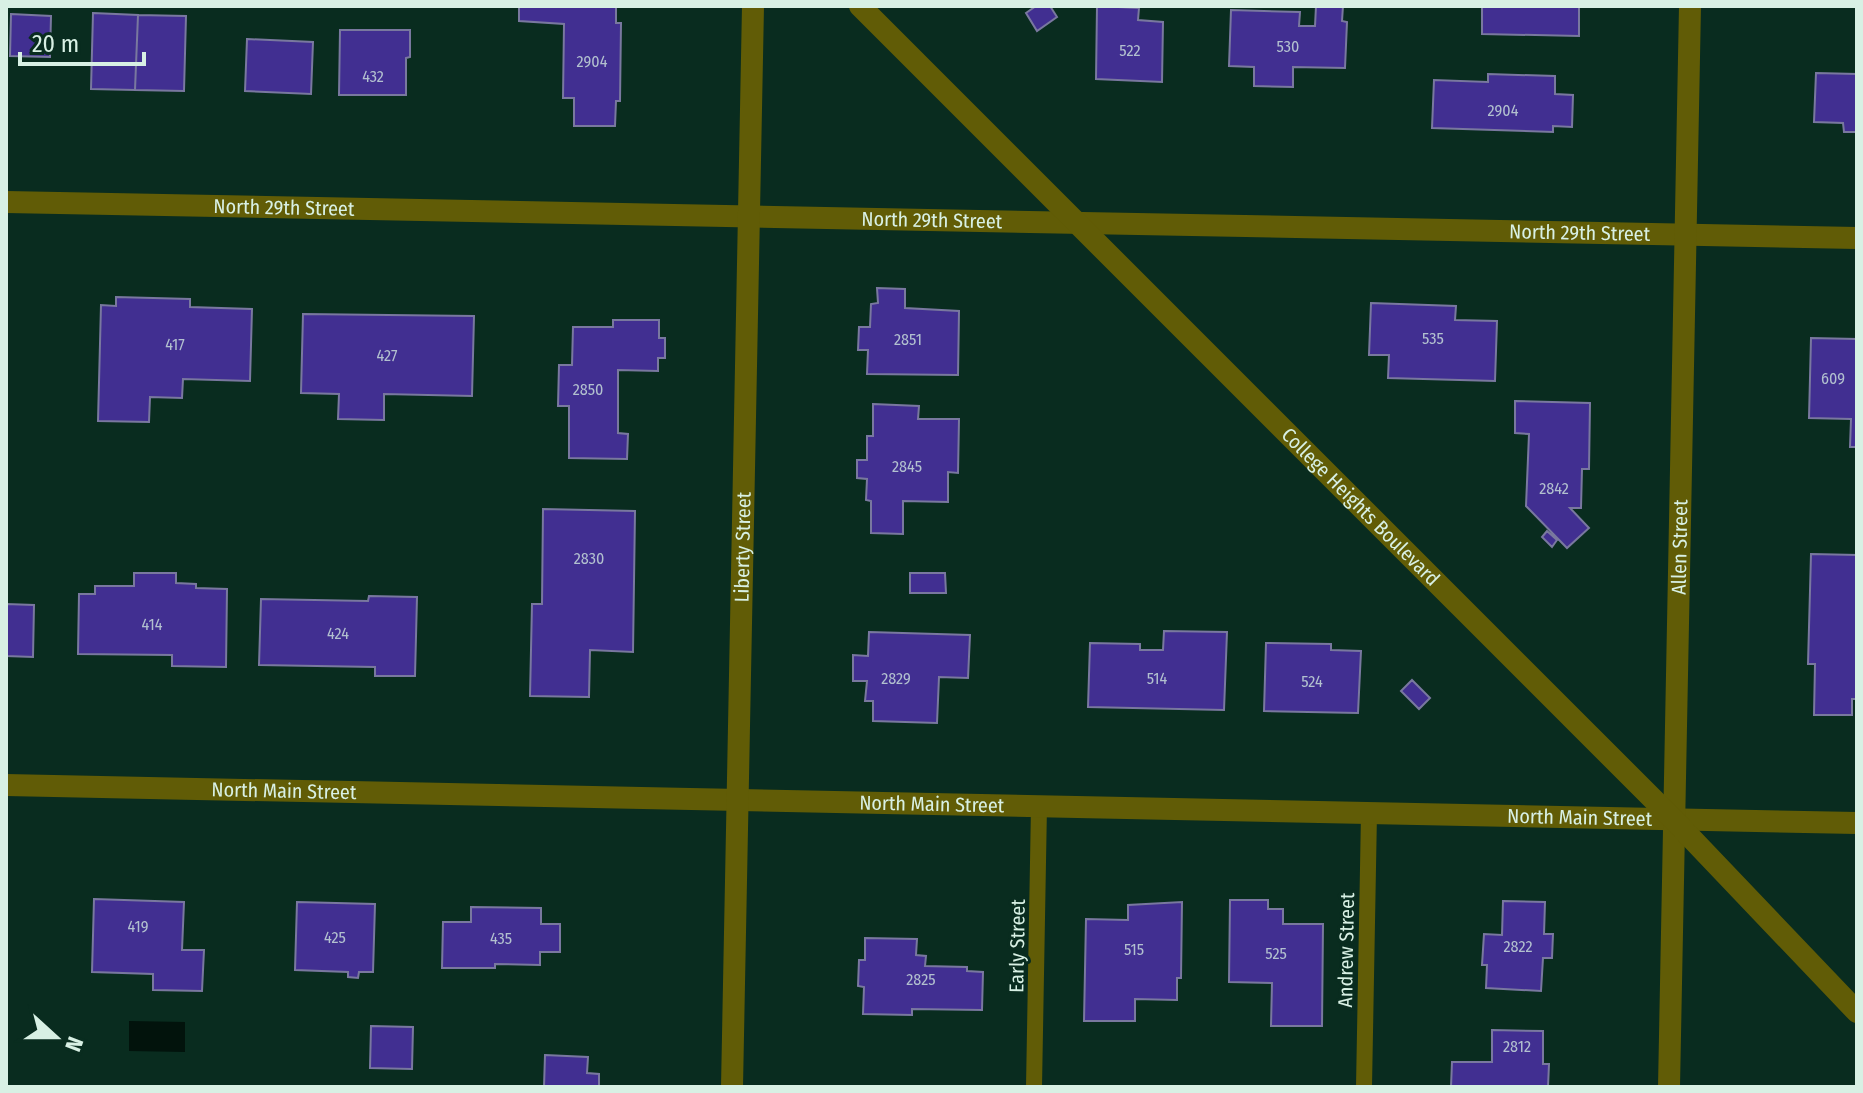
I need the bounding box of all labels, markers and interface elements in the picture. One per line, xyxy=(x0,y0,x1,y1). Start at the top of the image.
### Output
scale bar xyxy=(20,16,144,66)
text: 20 m xyxy=(32,30,79,58)
house number: 530 xyxy=(1277,37,1299,56)
house number: 522 xyxy=(1119,41,1141,60)
house number: 2904 xyxy=(577,52,608,71)
house number: 432 xyxy=(362,67,384,86)
house number: 2904 xyxy=(1488,101,1519,120)
street label: North 29th Street xyxy=(213,194,355,221)
street label: North 29th Street xyxy=(861,207,1003,233)
street label: North 29th Street xyxy=(1509,219,1651,246)
house number: 535 xyxy=(1422,329,1444,348)
house number: 2851 xyxy=(894,330,922,349)
house number: 417 xyxy=(165,335,185,354)
house number: 427 xyxy=(377,346,398,365)
house number: 609 xyxy=(1821,369,1845,388)
house number: 2850 xyxy=(573,380,603,399)
street label: College Heights Boulevard xyxy=(1277,423,1445,591)
house number: 2845 xyxy=(892,457,922,476)
house number: 2842 xyxy=(1539,479,1569,498)
street label: Liberty Street xyxy=(729,491,756,603)
street label: Allen Street xyxy=(1667,499,1692,595)
house number: 2830 xyxy=(574,549,604,568)
house number: 414 xyxy=(142,615,163,634)
house number: 424 xyxy=(327,624,349,643)
house number: 2829 xyxy=(881,669,911,688)
house number: 514 xyxy=(1147,669,1168,688)
house number: 524 xyxy=(1301,672,1323,691)
street label: North Main Street xyxy=(211,777,357,804)
street label: North Main Street xyxy=(859,791,1005,818)
street label: North Main Street xyxy=(1507,804,1653,831)
street label: Andrew Street xyxy=(1333,892,1359,1008)
street label: Early Street xyxy=(1004,898,1030,993)
house number: 419 xyxy=(128,917,149,936)
house number: 425 xyxy=(324,928,346,947)
house number: 435 xyxy=(490,929,512,948)
house number: 2822 xyxy=(1503,937,1533,956)
house number: 515 xyxy=(1124,940,1144,959)
house number: 525 xyxy=(1265,944,1287,963)
house number: 2825 xyxy=(906,970,936,989)
north arrow xyxy=(16,997,96,1077)
text: N xyxy=(59,1033,89,1055)
house number: 2812 xyxy=(1503,1037,1531,1056)

